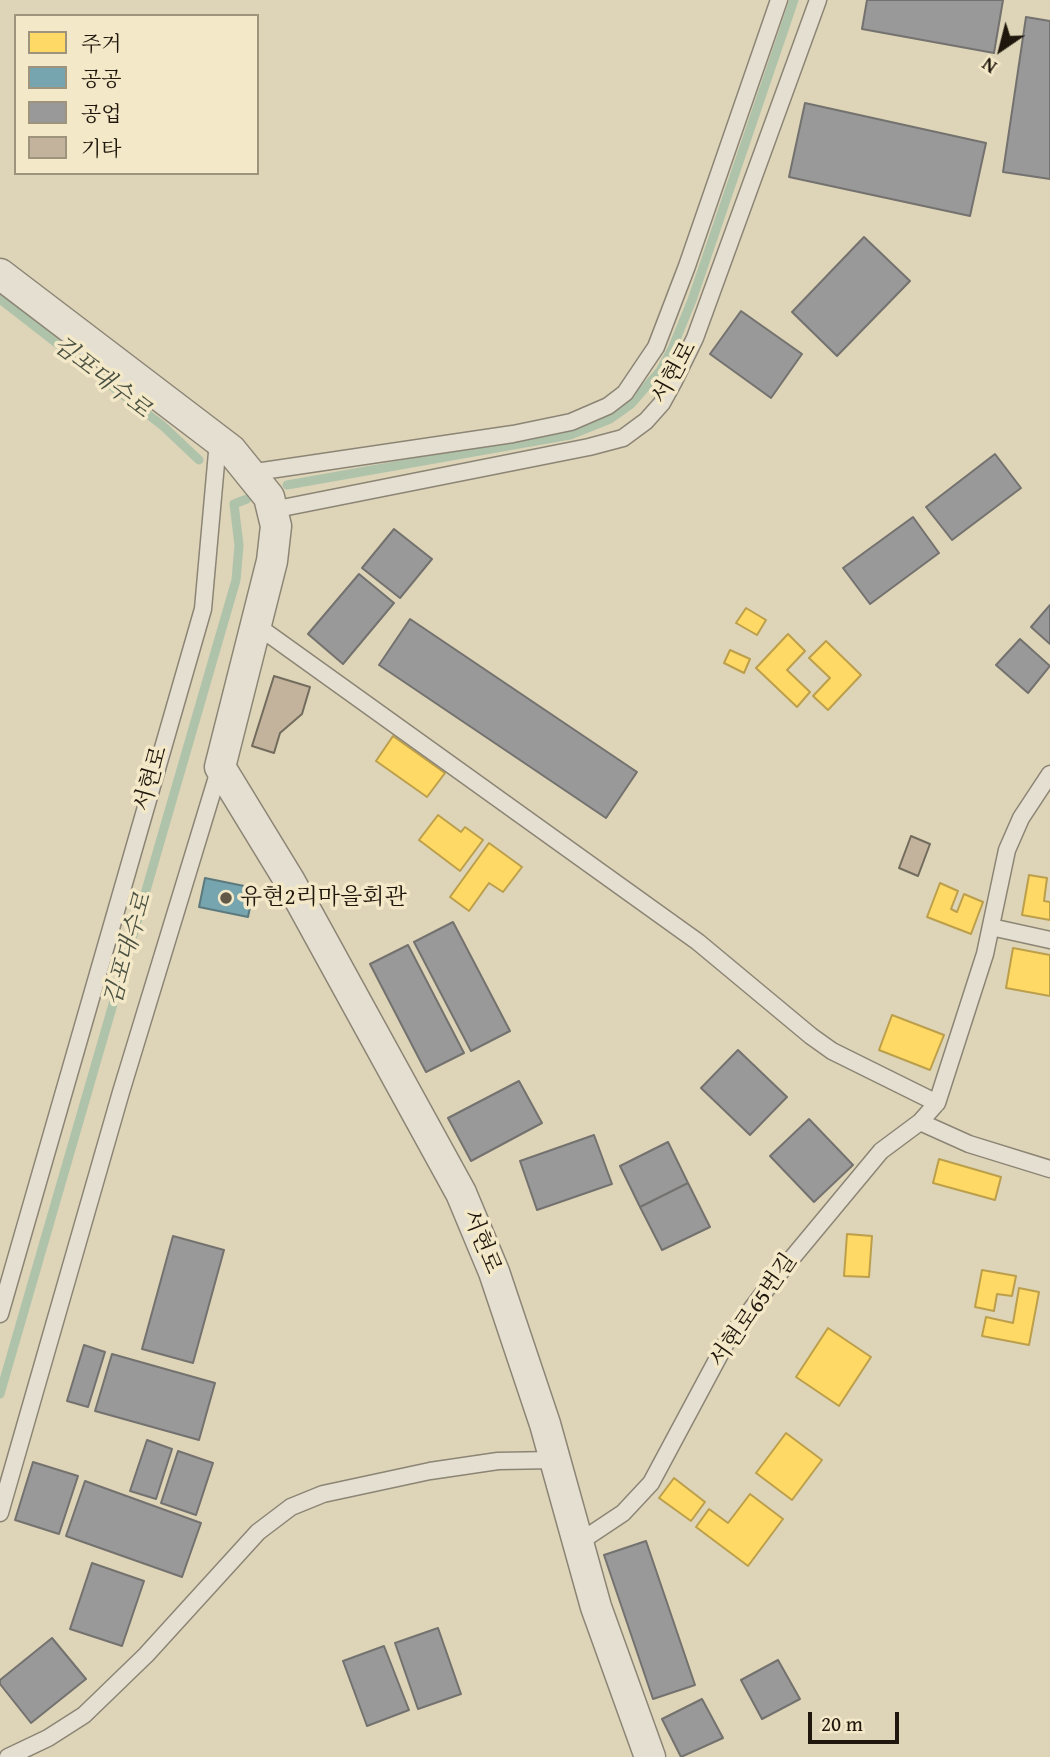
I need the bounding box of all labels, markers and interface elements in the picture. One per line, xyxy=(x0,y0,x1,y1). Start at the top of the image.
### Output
legend xyxy=(14,14,259,175)
north arrow xyxy=(966,14,1036,84)
text: 주거 xyxy=(81,28,122,59)
text: N xyxy=(976,51,1002,81)
text: 공공 xyxy=(81,63,122,94)
text: 공업 xyxy=(81,98,122,129)
text: 기타 xyxy=(81,133,122,164)
water label: 김포대수로 xyxy=(46,331,156,425)
street label: 서현로 xyxy=(647,337,703,409)
street label: 서현로 xyxy=(130,743,174,815)
place label: 유현2리마을회관 xyxy=(240,884,407,912)
water label: 김포대수로 xyxy=(99,890,159,1010)
marker: 유현2리마을회관 xyxy=(218,890,234,906)
street label: 서현로 xyxy=(456,1206,506,1278)
street label: 서현로65번길 xyxy=(704,1249,804,1373)
scale bar xyxy=(812,1698,903,1742)
text: 20 m xyxy=(821,1708,863,1739)

